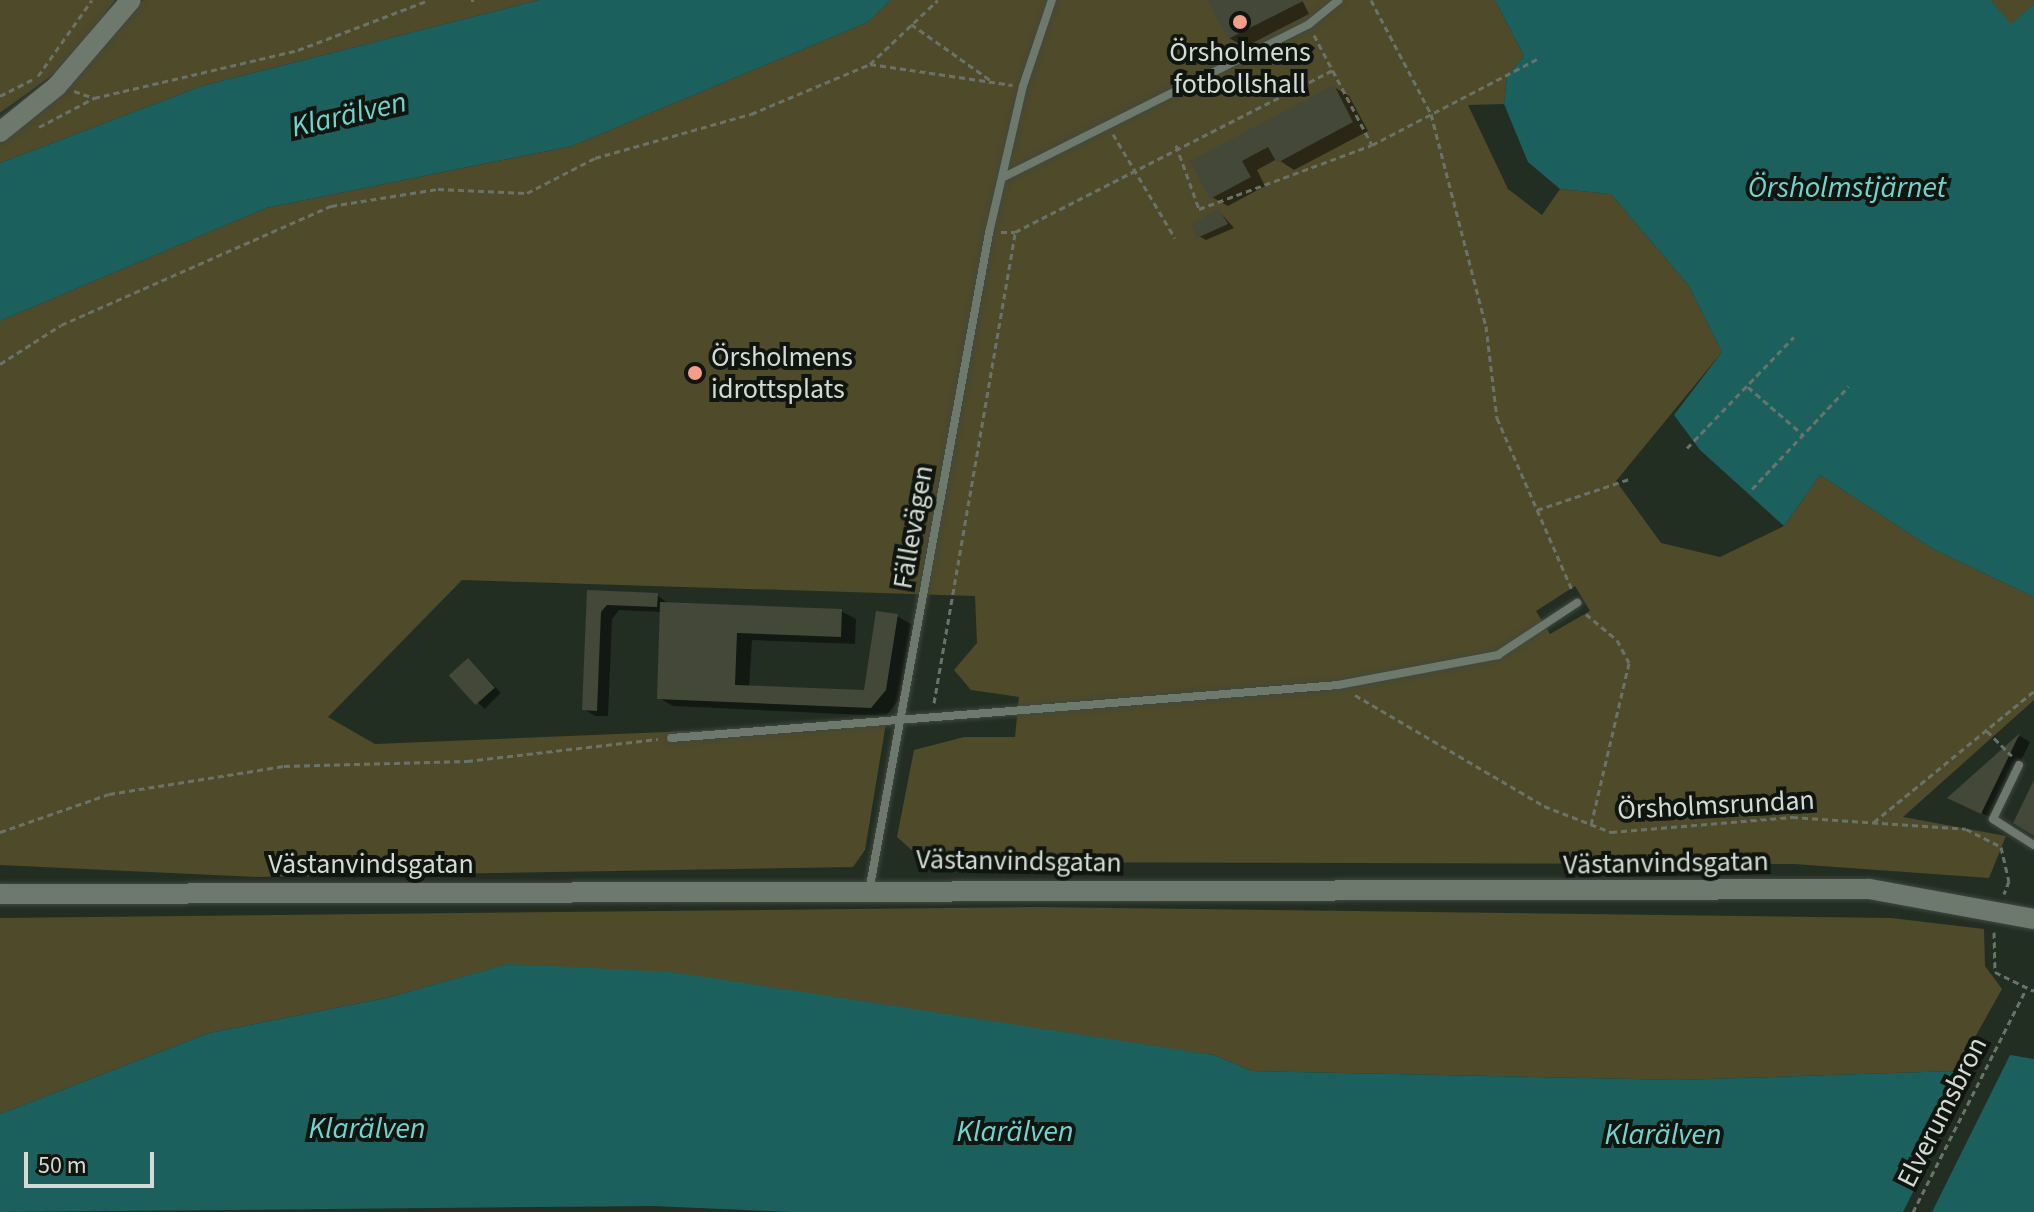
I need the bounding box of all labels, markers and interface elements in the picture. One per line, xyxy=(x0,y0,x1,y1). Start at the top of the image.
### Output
marker: Örsholmens fotbollshall xyxy=(1231,13,1249,31)
place label: Örsholmens fotbollshall xyxy=(1169,35,1311,101)
water label: Klarälven xyxy=(288,84,410,146)
water label: Örsholmstjärnet xyxy=(1748,170,1946,206)
place label: Örsholmens idrottsplats xyxy=(711,340,853,406)
marker: Örsholmens idrottsplats xyxy=(686,364,704,382)
street label: Fällevägen xyxy=(886,463,940,591)
street label: Örsholmsrundan xyxy=(1616,783,1816,827)
street label: Västanvindsgatan xyxy=(916,842,1122,880)
street label: Västanvindsgatan xyxy=(1563,844,1769,882)
street label: Västanvindsgatan xyxy=(268,847,474,881)
street label: Elverumsbron xyxy=(1890,1031,1994,1193)
water label: Klarälven xyxy=(308,1111,426,1147)
water label: Klarälven xyxy=(956,1114,1074,1150)
water label: Klarälven xyxy=(1604,1117,1722,1153)
scale bar xyxy=(28,1136,158,1186)
text: 50 m xyxy=(38,1148,87,1183)

